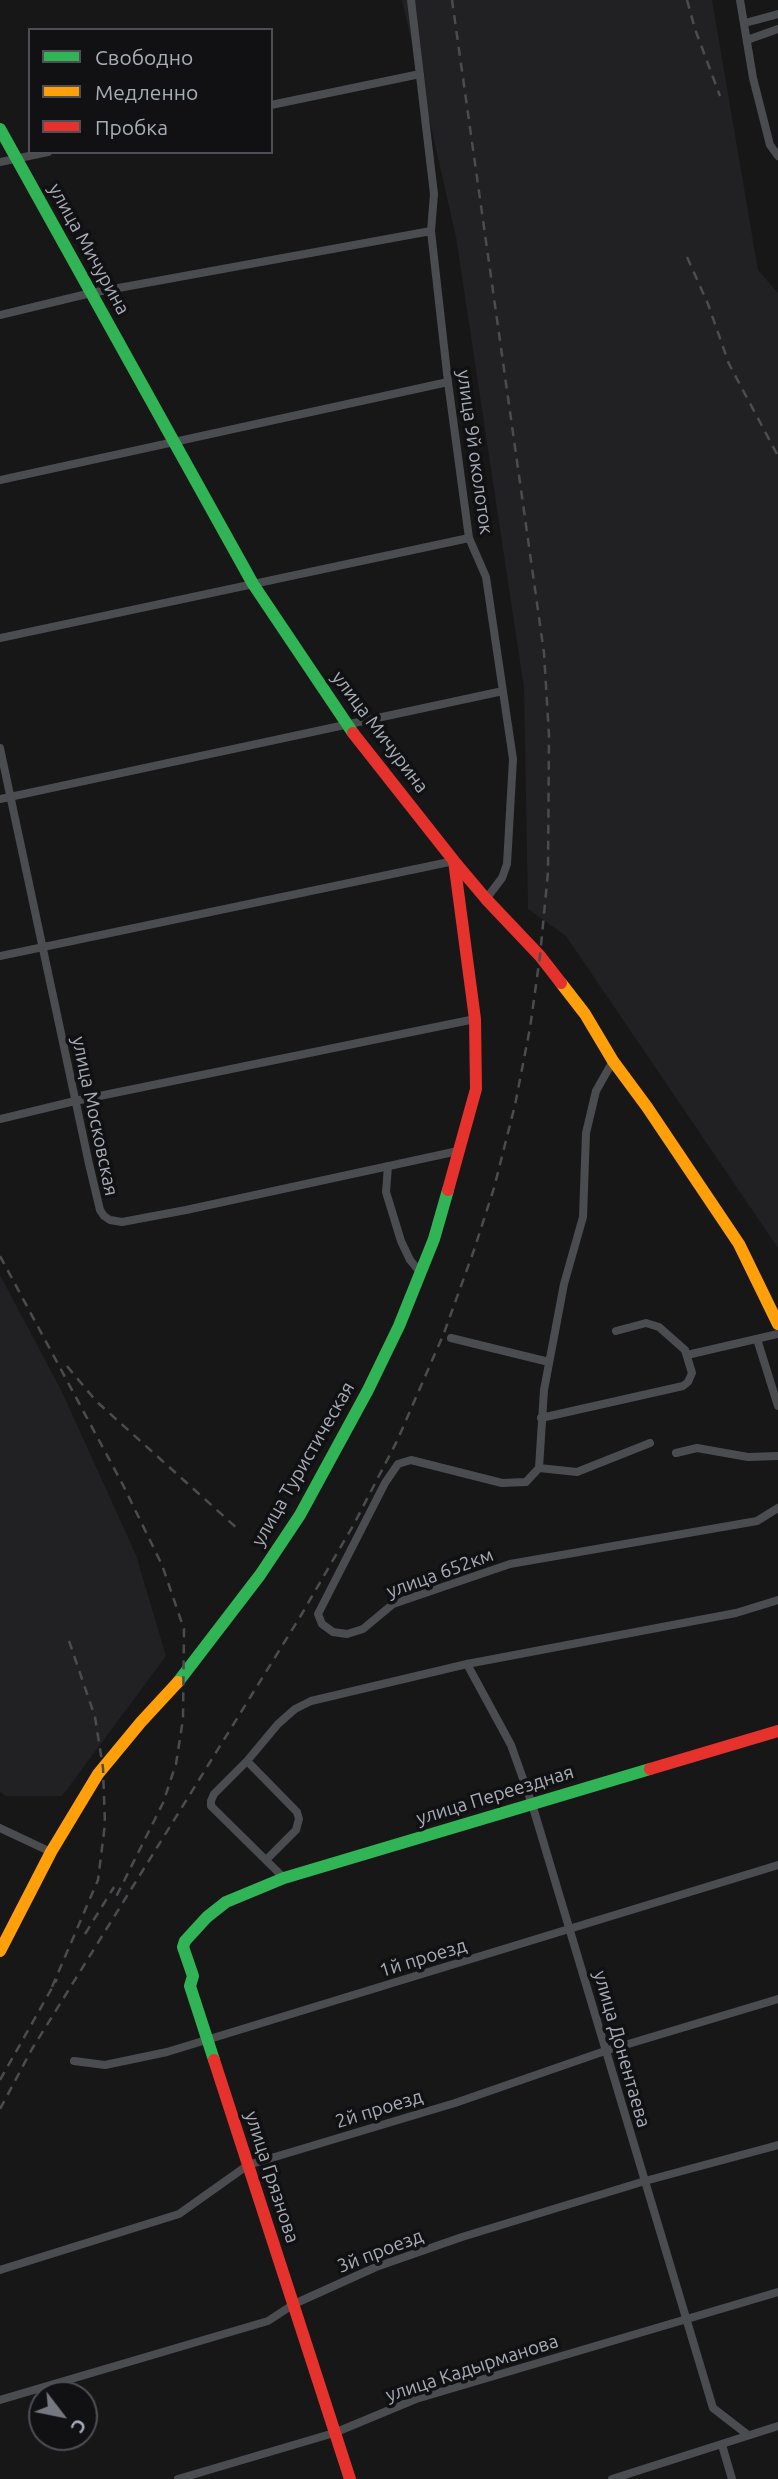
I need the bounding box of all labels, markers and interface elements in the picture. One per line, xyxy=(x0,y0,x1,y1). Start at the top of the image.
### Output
legend xyxy=(28,28,273,154)
text: Свободно xyxy=(95,45,193,69)
text: Медленно xyxy=(95,80,198,104)
text: Пробка xyxy=(95,115,168,139)
street label: улица Мичурина xyxy=(44,179,134,319)
street label: улица 9й околоток xyxy=(452,368,498,536)
street label: улица Мичурина xyxy=(327,667,433,797)
street label: улица Московская xyxy=(67,1034,123,1198)
street label: улица Туристическая xyxy=(247,1378,359,1550)
street label: улица 652км xyxy=(383,1543,497,1603)
street label: улица Переездная xyxy=(414,1760,576,1830)
street label: 1й проезд xyxy=(377,1934,469,1982)
street label: улица Донентаева xyxy=(589,1968,655,2130)
street label: 2й проезд xyxy=(333,2085,425,2133)
street label: улица Грязнова xyxy=(240,2108,304,2246)
street label: 3й проезд xyxy=(334,2224,426,2278)
street label: улица Кадырманова xyxy=(383,2329,561,2407)
north arrow xyxy=(28,2381,98,2451)
text: С xyxy=(67,2415,92,2437)

